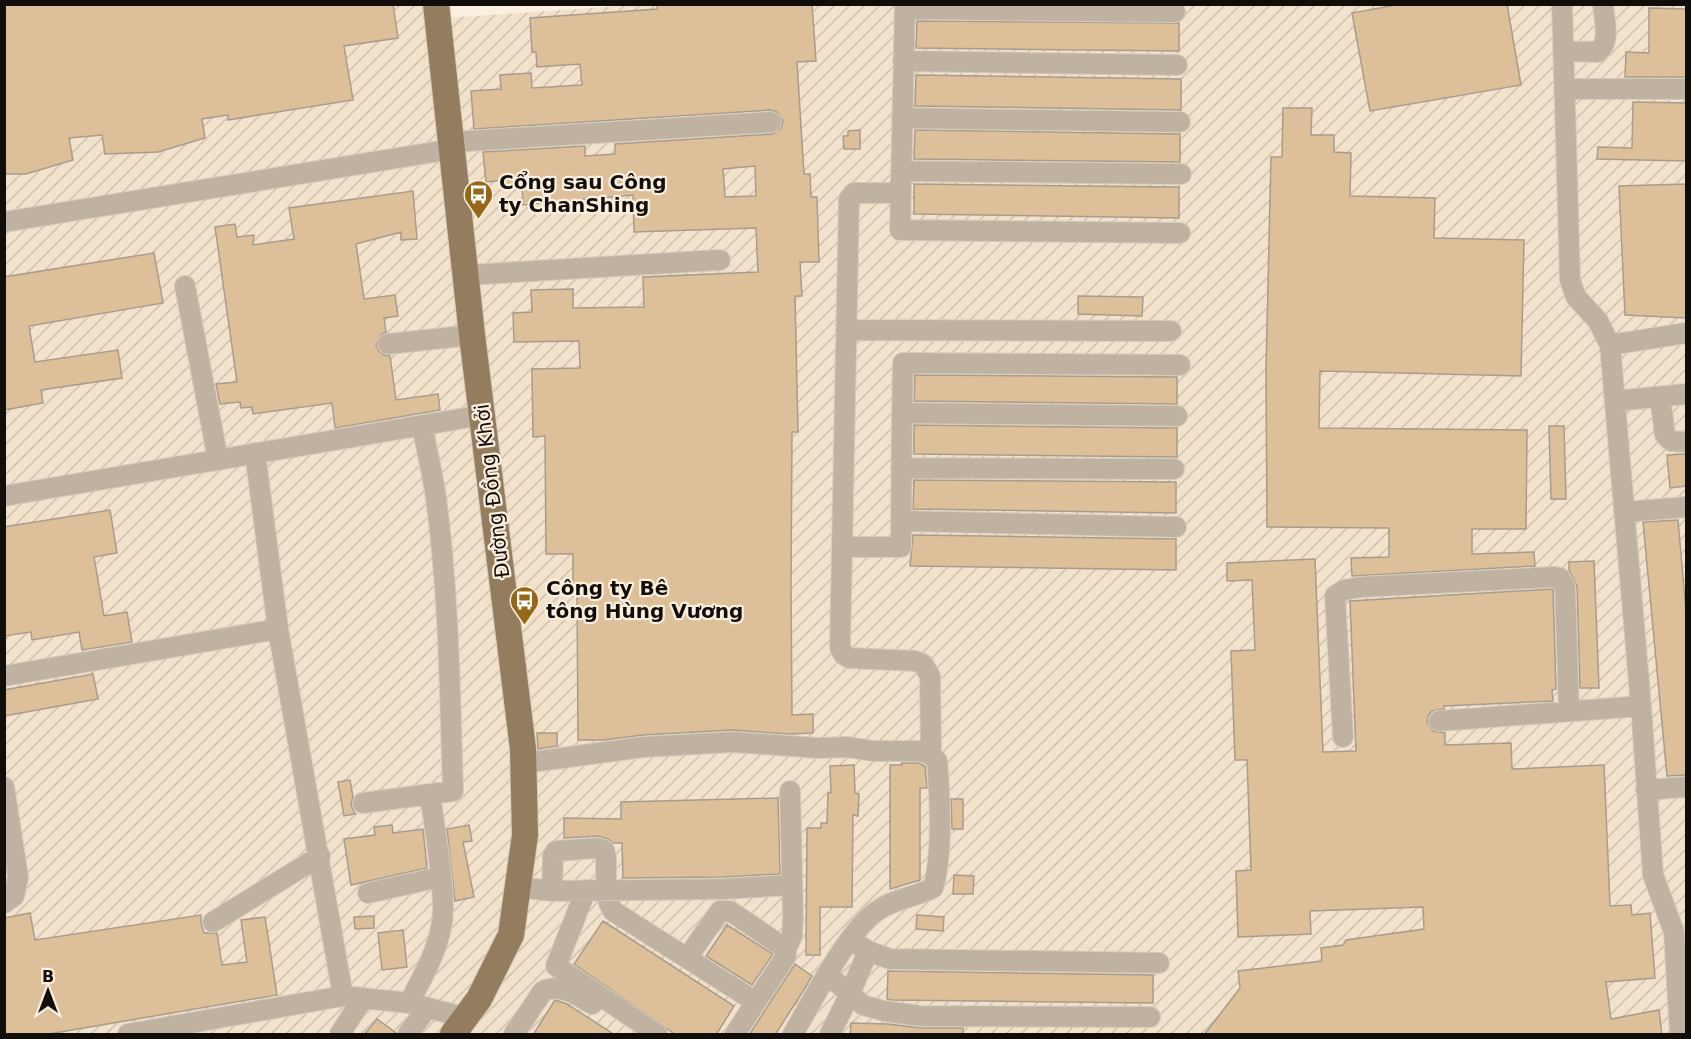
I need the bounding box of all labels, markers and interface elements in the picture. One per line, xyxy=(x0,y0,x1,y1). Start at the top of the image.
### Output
place label: Cổng sau Công ty ChanShing xyxy=(499,170,667,217)
bus stop icon: Cổng sau Công ty ChanShing xyxy=(462,178,494,220)
street label: Đường Đồng Khởi xyxy=(469,403,515,579)
place label: Công ty Bê tông Hùng Vương xyxy=(546,576,743,623)
bus stop icon: Công ty Bê tông Hùng Vương xyxy=(509,584,541,626)
north arrow xyxy=(18,961,78,1021)
text: B xyxy=(42,967,54,986)

